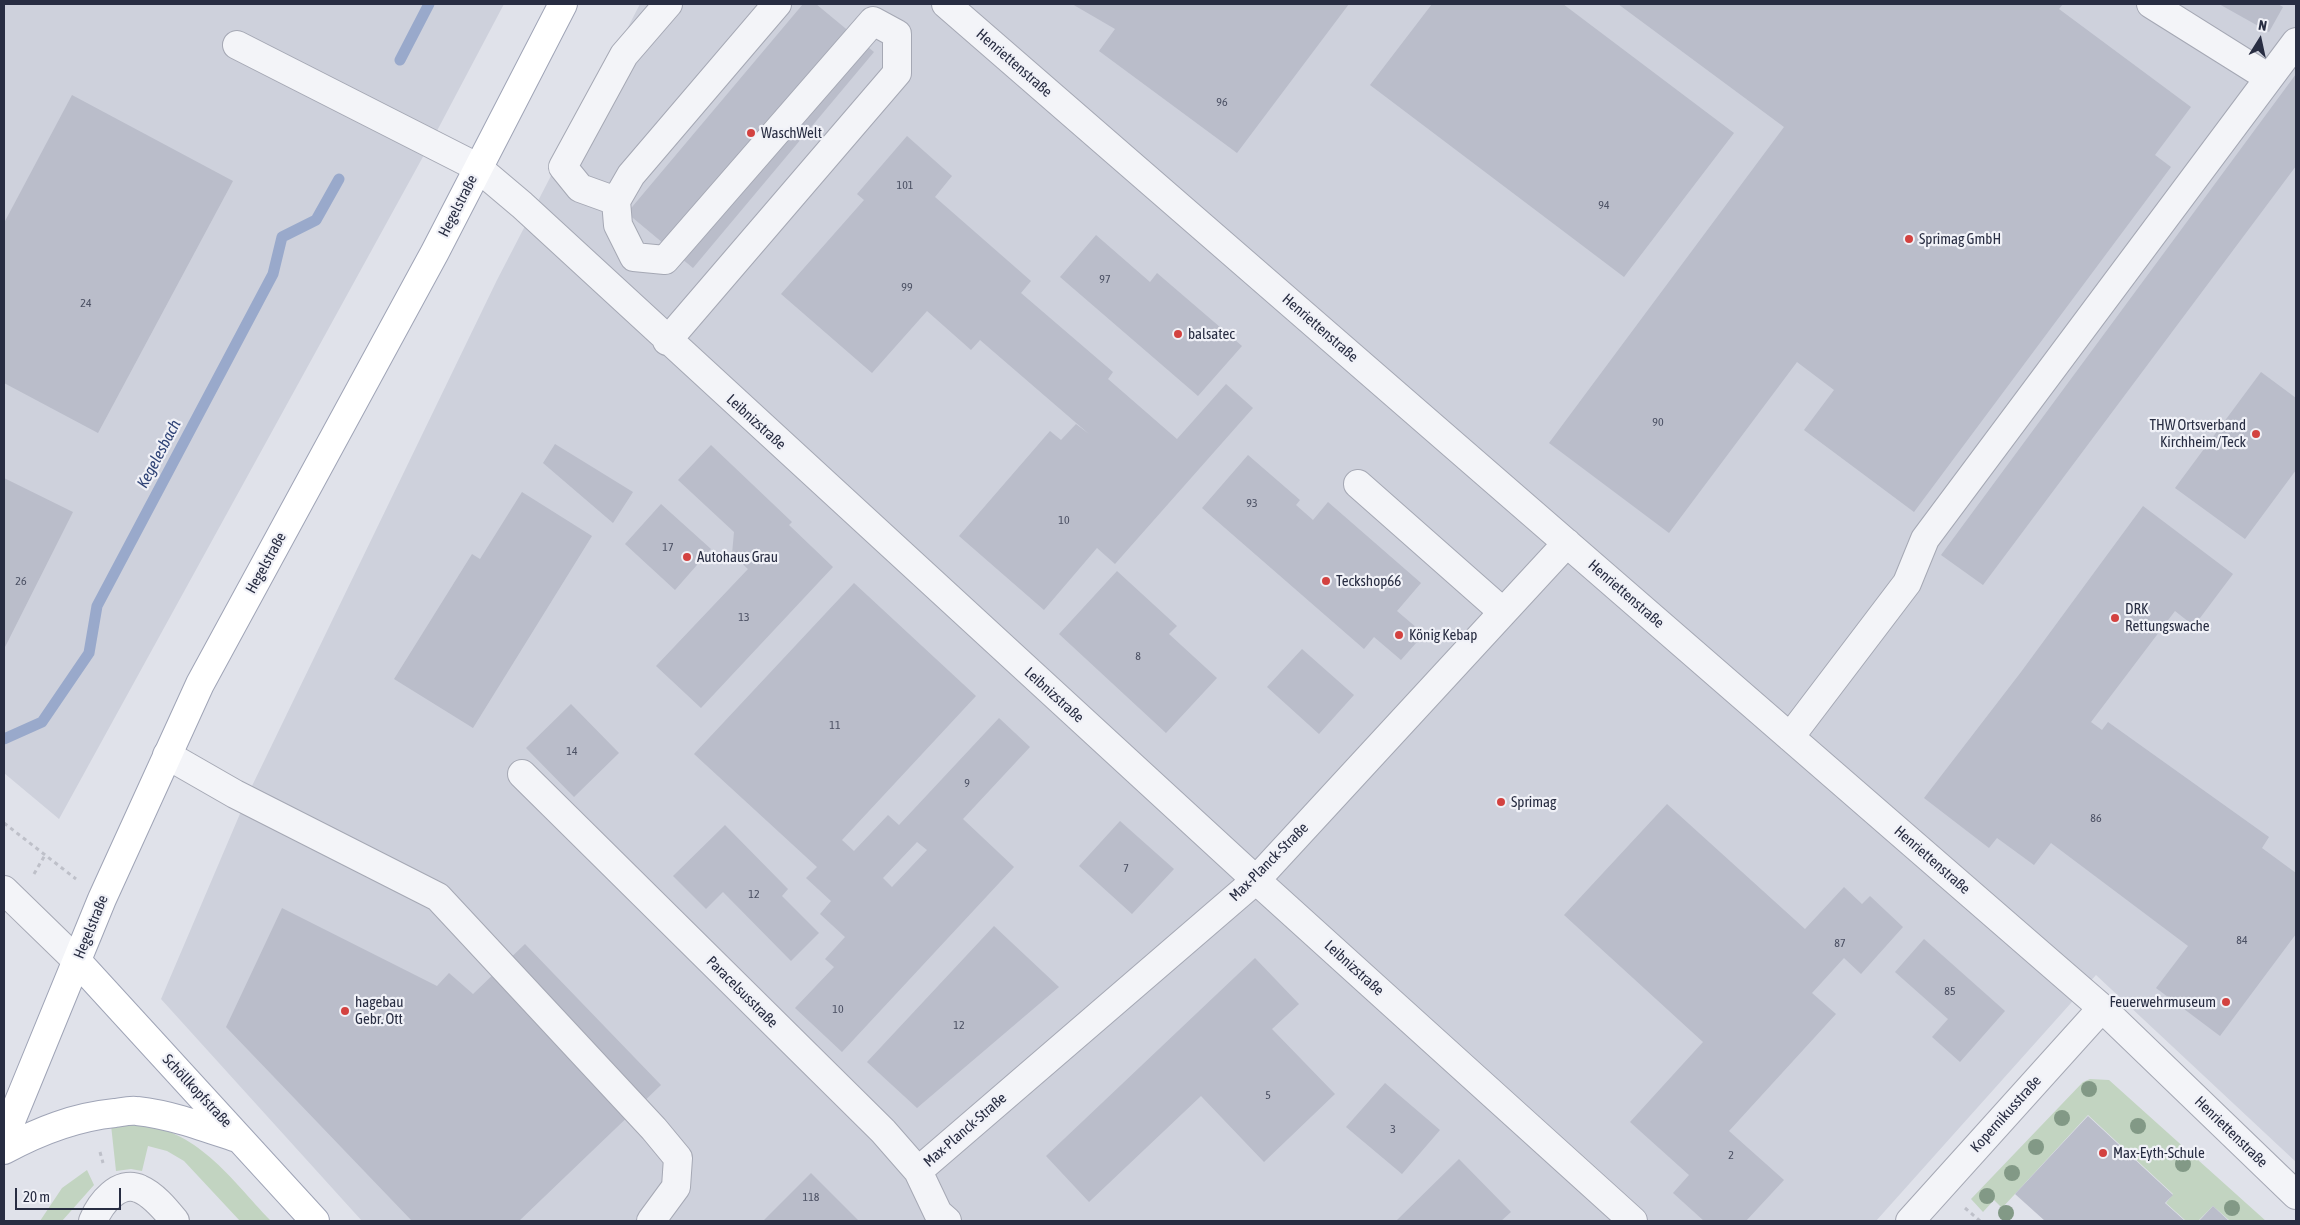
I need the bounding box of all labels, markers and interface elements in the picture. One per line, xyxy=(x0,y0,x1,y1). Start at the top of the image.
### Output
north arrow xyxy=(2235,15,2285,65)
text: N xyxy=(2257,17,2268,34)
street label: Henriettenstraße xyxy=(972,25,1056,101)
house number: 96 xyxy=(1216,95,1228,109)
place label: WaschWelt xyxy=(761,124,822,142)
marker: WaschWelt xyxy=(745,127,757,139)
street label: Hegelstraße xyxy=(435,172,481,240)
house number: 101 xyxy=(897,178,913,192)
house number: 94 xyxy=(1598,198,1610,212)
place label: Sprimag GmbH xyxy=(1919,230,2001,248)
marker: Sprimag GmbH xyxy=(1903,233,1915,245)
house number: 97 xyxy=(1099,272,1111,286)
house number: 99 xyxy=(901,280,913,294)
street label: Henriettenstraße xyxy=(1278,290,1362,366)
house number: 24 xyxy=(80,296,92,310)
place label: balsatec xyxy=(1188,325,1235,343)
marker: balsatec xyxy=(1172,328,1184,340)
street label: Leibnizstraße xyxy=(723,391,789,453)
house number: 90 xyxy=(1652,415,1664,429)
place label: THW Ortsverband Kirchheim/Teck xyxy=(2149,416,2246,451)
water label: Kegelesbach xyxy=(133,417,185,491)
marker: THW Ortsverband Kirchheim/Teck xyxy=(2250,428,2262,440)
house number: 93 xyxy=(1246,496,1258,510)
house number: 10 xyxy=(1058,513,1070,527)
street label: Hegelstraße xyxy=(242,529,290,597)
house number: 17 xyxy=(662,540,674,554)
place label: Autohaus Grau xyxy=(697,548,778,566)
marker: Autohaus Grau xyxy=(681,551,693,563)
street label: Henriettenstraße xyxy=(1584,556,1668,632)
place label: Teckshop66 xyxy=(1336,572,1401,590)
house number: 26 xyxy=(15,574,27,588)
marker: Teckshop66 xyxy=(1320,575,1332,587)
place label: DRK Rettungswache xyxy=(2125,600,2210,635)
house number: 13 xyxy=(738,610,750,624)
marker: DRK Rettungswache xyxy=(2109,612,2121,624)
place label: König Kebap xyxy=(1409,626,1477,644)
marker: König Kebap xyxy=(1393,629,1405,641)
house number: 8 xyxy=(1135,649,1141,663)
street label: Leibnizstraße xyxy=(1021,664,1087,726)
house number: 11 xyxy=(829,718,841,732)
house number: 14 xyxy=(566,744,578,758)
house number: 9 xyxy=(964,776,970,790)
place label: Sprimag xyxy=(1511,793,1557,811)
marker: Sprimag xyxy=(1495,796,1507,808)
house number: 86 xyxy=(2090,811,2102,825)
street label: Max-Planck-Straße xyxy=(1226,819,1312,905)
street label: Henriettenstraße xyxy=(1890,822,1974,898)
house number: 7 xyxy=(1123,861,1129,875)
house number: 12 xyxy=(748,887,760,901)
street label: Hegelstraße xyxy=(70,893,112,961)
house number: 84 xyxy=(2236,933,2248,947)
house number: 87 xyxy=(1834,936,1846,950)
street label: Leibnizstraße xyxy=(1321,937,1387,999)
street label: Paracelsusstraße xyxy=(702,952,782,1032)
house number: 85 xyxy=(1944,984,1956,998)
place label: hagebau Gebr. Ott xyxy=(355,993,404,1028)
place label: Feuerwehrmuseum xyxy=(2109,993,2216,1011)
marker: Feuerwehrmuseum xyxy=(2220,996,2232,1008)
house number: 10 xyxy=(832,1002,844,1016)
marker: hagebau Gebr. Ott xyxy=(339,1005,351,1017)
house number: 12 xyxy=(953,1018,965,1032)
street label: Schöllkopfstraße xyxy=(159,1051,235,1131)
street label: Kopernikusstraße xyxy=(1967,1072,2045,1156)
house number: 5 xyxy=(1265,1088,1271,1102)
street label: Max-Planck-Straße xyxy=(920,1089,1010,1171)
street label: Henriettenstraße xyxy=(2191,1093,2271,1171)
house number: 3 xyxy=(1390,1122,1396,1136)
place label: Max-Eyth-Schule xyxy=(2113,1144,2205,1162)
marker: Max-Eyth-Schule xyxy=(2097,1147,2109,1159)
house number: 2 xyxy=(1728,1148,1734,1162)
scale bar xyxy=(18,1178,124,1210)
text: 20 m xyxy=(23,1188,50,1205)
house number: 118 xyxy=(803,1190,819,1204)

